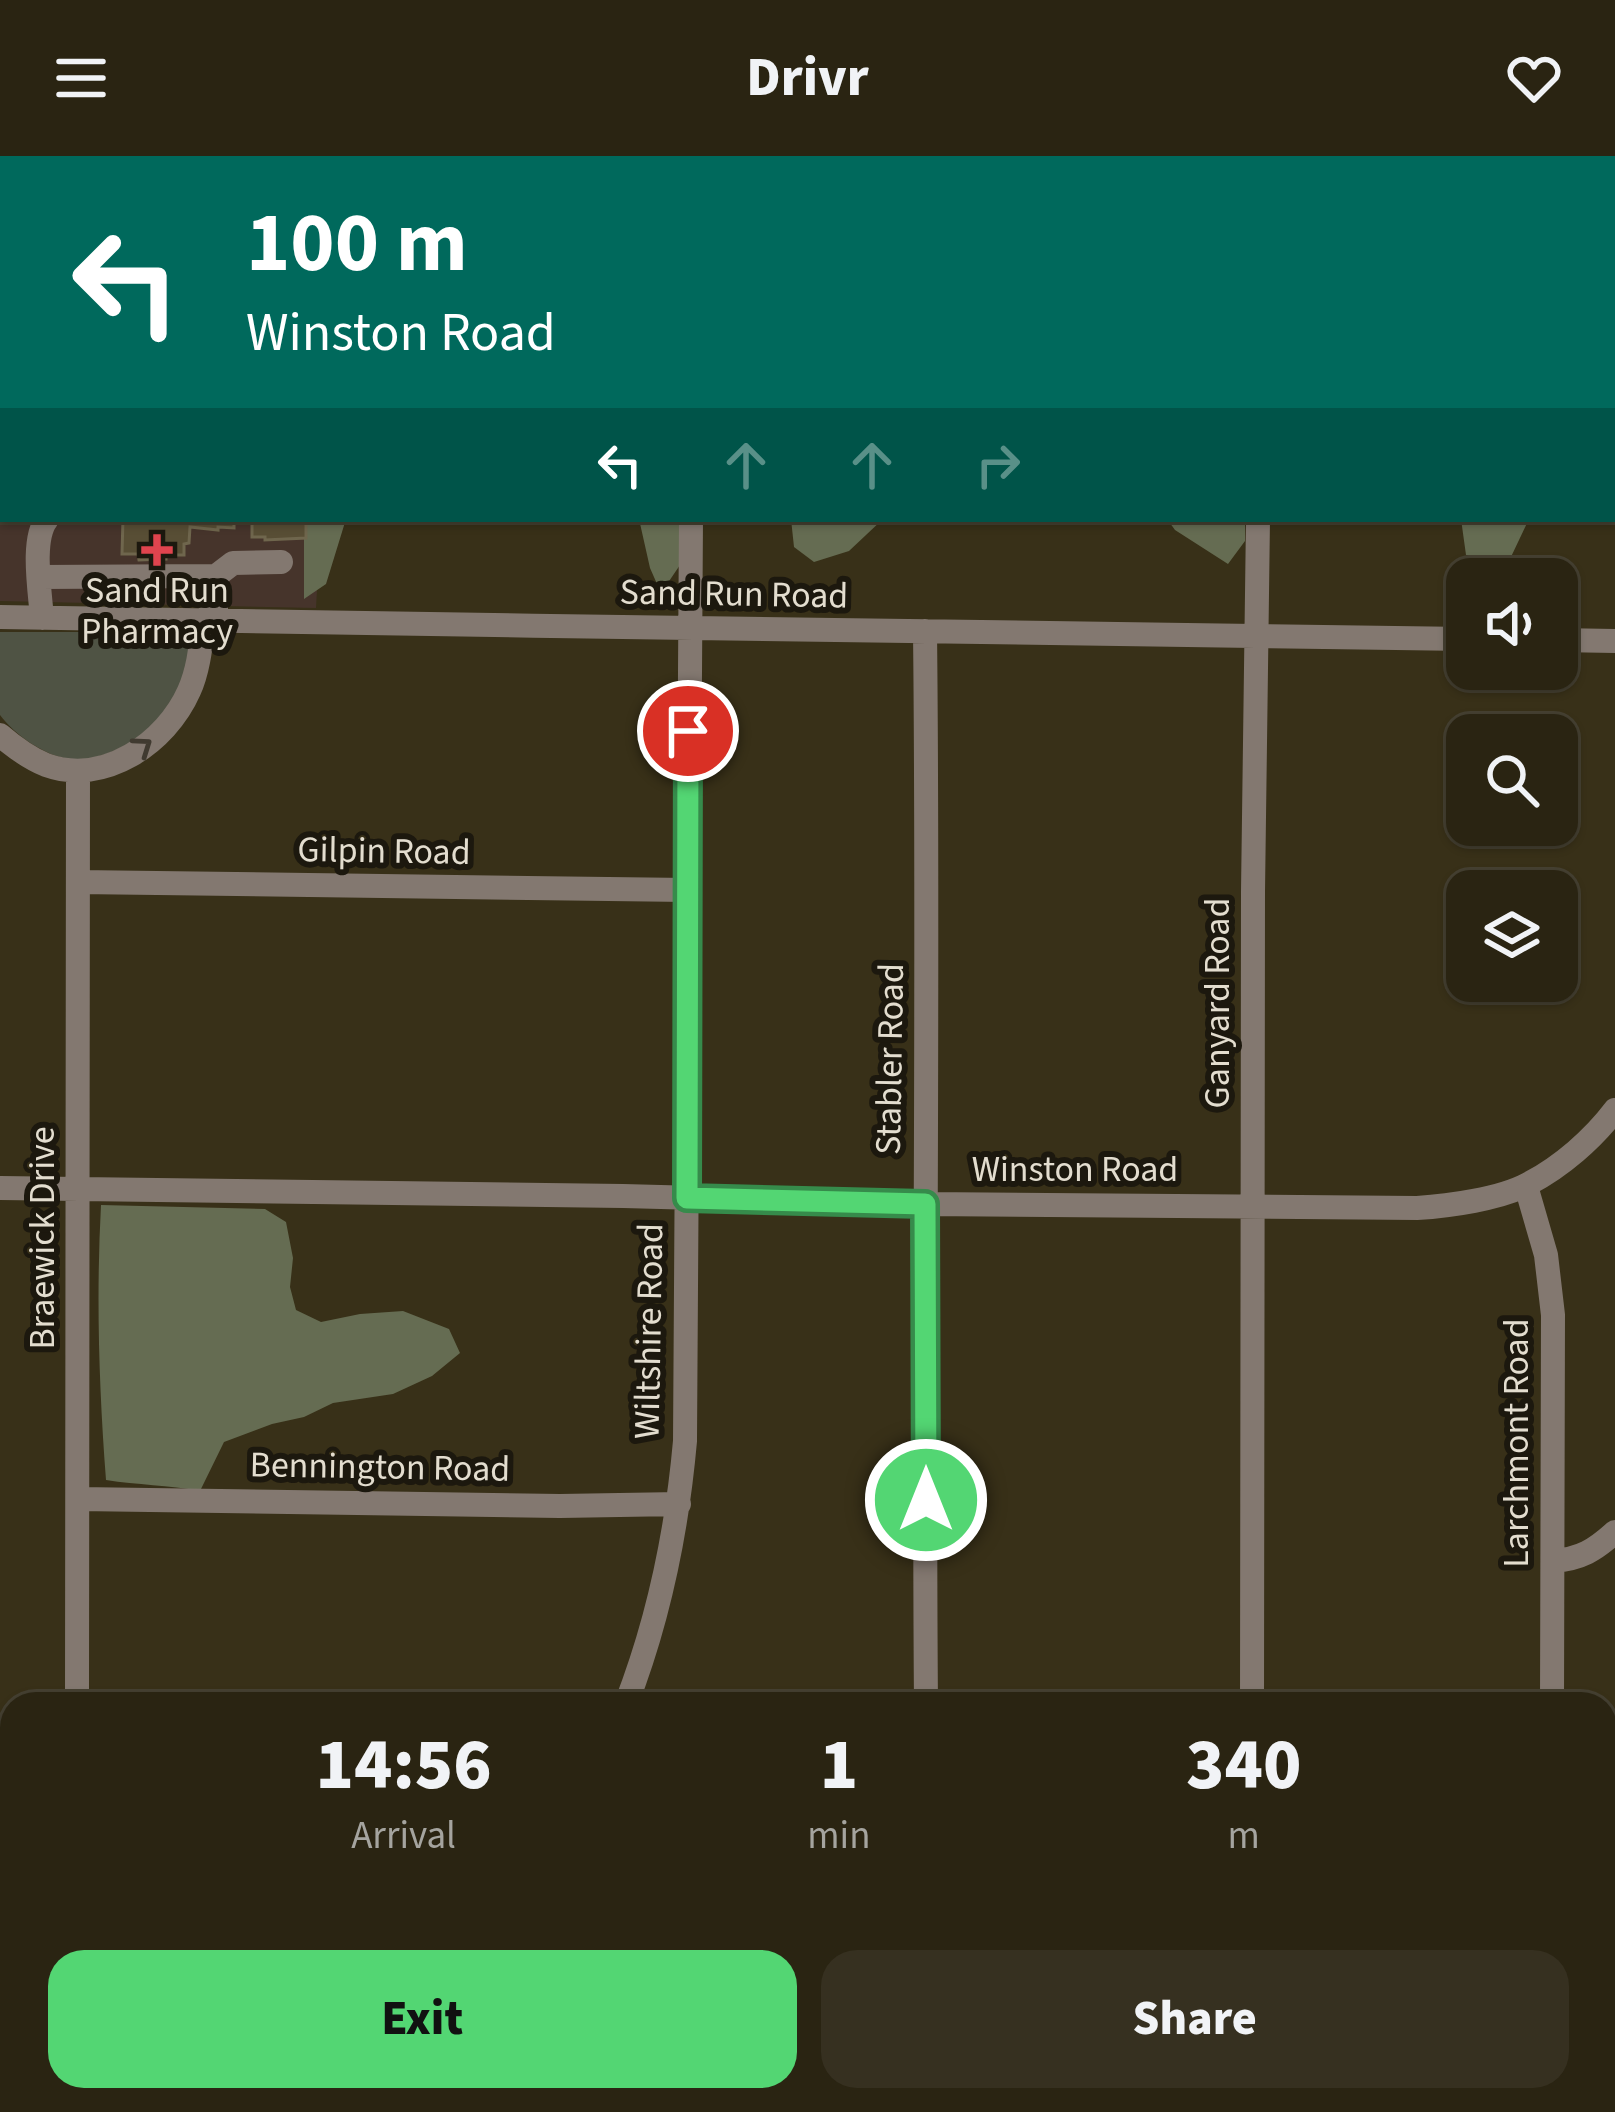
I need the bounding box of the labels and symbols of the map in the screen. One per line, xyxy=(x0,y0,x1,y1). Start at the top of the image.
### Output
marker: Sand Run Pharmacy xyxy=(144,537,170,563)
place label: Sand Run Pharmacy xyxy=(81,565,233,657)
street label: Sand Run Road xyxy=(619,567,849,621)
pin xyxy=(637,680,739,782)
one-way arrow xyxy=(130,738,152,760)
street label: Gilpin Road xyxy=(297,824,471,878)
street label: Ganyard Road xyxy=(1192,898,1243,1108)
street label: Stabler Road xyxy=(863,963,917,1155)
street label: Braewick Drive xyxy=(17,1126,68,1350)
street label: Winston Road xyxy=(972,1144,1178,1195)
street label: Wiltshire Road xyxy=(622,1223,676,1439)
street label: Larchmont Road xyxy=(1491,1318,1542,1568)
position arrow xyxy=(863,1437,989,1563)
street label: Bennington Road xyxy=(249,1439,511,1495)

